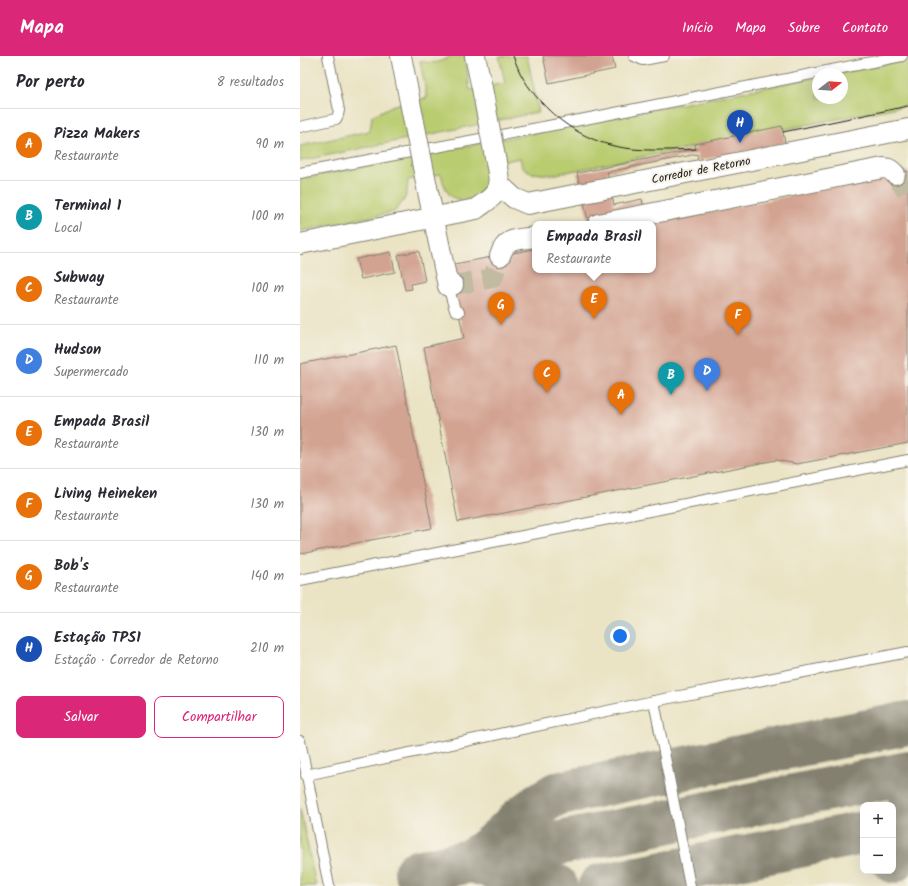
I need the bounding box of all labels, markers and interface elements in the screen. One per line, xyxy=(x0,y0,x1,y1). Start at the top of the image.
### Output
text: Mapa xyxy=(20,13,64,43)
text: Início xyxy=(682,17,713,39)
text: Mapa xyxy=(735,17,766,39)
text: Sobre xyxy=(788,17,820,39)
text: Contato xyxy=(842,17,888,39)
north arrow xyxy=(812,68,848,104)
text: Por perto xyxy=(16,69,85,96)
text: 8 resultados xyxy=(217,72,284,93)
pin: H xyxy=(727,110,753,143)
text: Pizza Makers xyxy=(54,122,140,146)
text: A xyxy=(25,134,33,155)
text: 90 m xyxy=(256,134,284,155)
text: Restaurante xyxy=(54,146,119,167)
street label: Corredor de Retorno xyxy=(650,152,752,189)
text: Terminal 1 xyxy=(54,194,121,218)
text: B xyxy=(25,206,33,227)
text: 100 m xyxy=(251,206,284,227)
text: Local xyxy=(54,218,82,239)
popup xyxy=(532,221,656,273)
text: Empada Brasil xyxy=(546,225,642,249)
text: Restaurante xyxy=(546,249,611,270)
text: Subway xyxy=(54,266,104,290)
text: C xyxy=(25,278,33,299)
text: 100 m xyxy=(251,278,284,299)
pin: E xyxy=(581,286,607,319)
text: Restaurante xyxy=(54,290,119,311)
pin: G xyxy=(488,292,514,325)
pin: F xyxy=(725,302,751,335)
text: Hudson xyxy=(54,338,101,362)
text: D xyxy=(25,350,33,371)
text: 110 m xyxy=(254,350,284,371)
pin: D xyxy=(694,358,720,391)
pin: C xyxy=(534,360,560,393)
text: Supermercado xyxy=(54,362,128,383)
pin: B xyxy=(658,362,684,395)
pin: A xyxy=(608,382,634,415)
text: Empada Brasil xyxy=(54,410,149,434)
text: E xyxy=(25,422,33,443)
text: 130 m xyxy=(250,422,284,443)
text: Restaurante xyxy=(54,434,119,455)
text: Living Heineken xyxy=(54,482,157,506)
text: F xyxy=(25,494,33,515)
text: 130 m xyxy=(250,494,284,515)
text: Restaurante xyxy=(54,506,119,527)
text: Bob's xyxy=(54,554,89,578)
text: G xyxy=(25,566,33,587)
text: 140 m xyxy=(251,566,284,587)
text: Restaurante xyxy=(54,578,119,599)
text: Estação TPS1 xyxy=(54,626,141,650)
your location xyxy=(610,626,630,646)
text: H xyxy=(25,638,33,659)
text: 210 m xyxy=(250,638,284,659)
text: Estação · Corredor de Retorno xyxy=(54,650,219,671)
button: Salvar xyxy=(16,696,146,738)
button: Compartilhar xyxy=(154,696,284,738)
map controls xyxy=(860,802,896,874)
button: + xyxy=(860,802,896,838)
button: − xyxy=(860,838,896,874)

